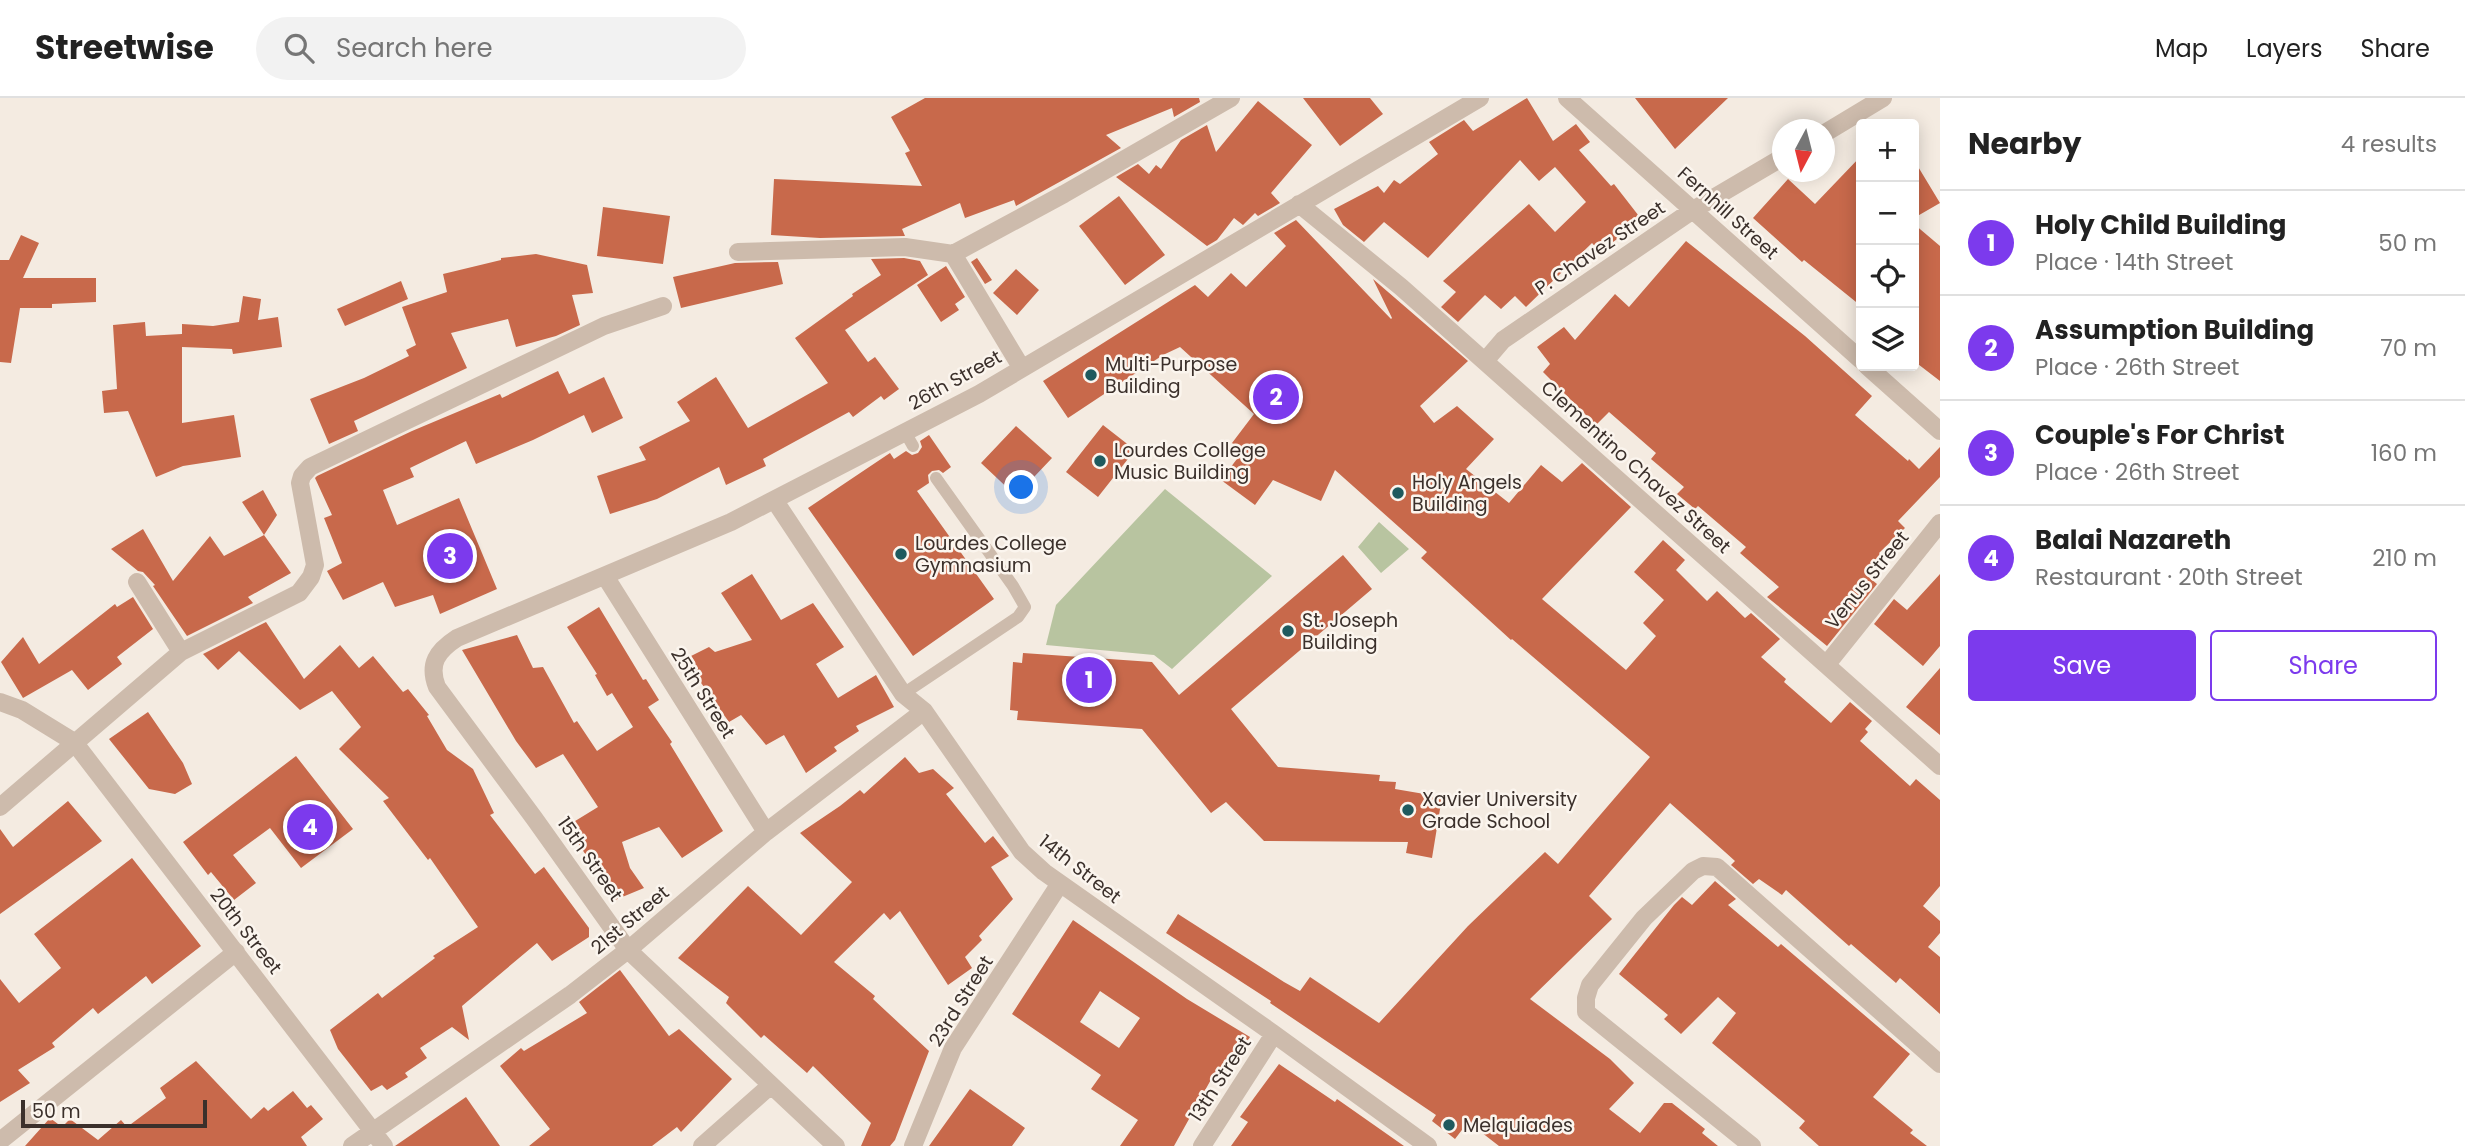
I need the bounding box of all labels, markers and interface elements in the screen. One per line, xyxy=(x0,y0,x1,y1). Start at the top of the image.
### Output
search box xyxy=(256,17,746,80)
text: Streetwise xyxy=(35,24,214,71)
icon: search xyxy=(280,29,318,67)
text: Search here xyxy=(336,30,493,66)
text: Map xyxy=(2155,32,2208,65)
text: Layers xyxy=(2246,32,2322,65)
text: Share xyxy=(2360,32,2430,65)
north arrow xyxy=(1772,119,1835,182)
map controls xyxy=(1856,119,1919,371)
button: + xyxy=(1856,119,1919,182)
text: Nearby xyxy=(1968,122,2082,165)
text: 4 results xyxy=(2341,128,2437,160)
street label: Fernhill Street xyxy=(1672,160,1784,266)
button: − xyxy=(1856,182,1919,245)
street label: P. Chavez Street xyxy=(1530,194,1670,302)
text: Holy Child Building xyxy=(2035,207,2287,243)
text: 1 xyxy=(1987,227,1995,259)
text: 50 m xyxy=(2378,227,2437,259)
button: locate xyxy=(1856,245,1919,308)
text: Place · 14th Street xyxy=(2035,246,2233,278)
button: layers xyxy=(1856,308,1919,371)
text: Assumption Building xyxy=(2035,312,2314,348)
text: 2 xyxy=(1984,332,1998,364)
text: 70 m xyxy=(2380,332,2437,364)
street label: 26th Street xyxy=(904,343,1007,417)
place label: Multi-Purpose Building xyxy=(1105,351,1237,400)
text: Place · 26th Street xyxy=(2035,351,2239,383)
marker: Multi-Purpose Building xyxy=(1083,367,1099,383)
pin: 2 xyxy=(1253,371,1299,423)
street label: Clementino Chavez Street xyxy=(1535,374,1737,560)
text: Couple's For Christ xyxy=(2035,417,2285,453)
place label: Lourdes College Music Building xyxy=(1114,437,1266,486)
text: 3 xyxy=(1984,437,1998,469)
text: 160 m xyxy=(2371,437,2437,469)
marker: Lourdes College Music Building xyxy=(1092,453,1108,469)
text: Place · 26th Street xyxy=(2035,456,2239,488)
place label: Holy Angels Building xyxy=(1412,469,1522,518)
your location xyxy=(1004,470,1038,504)
marker: Holy Angels Building xyxy=(1390,485,1406,501)
text: Balai Nazareth xyxy=(2035,522,2231,558)
street label: Venus Street xyxy=(1819,525,1915,635)
pin: 3 xyxy=(427,530,473,582)
place label: Lourdes College Gymnasium xyxy=(915,530,1067,579)
text: 4 xyxy=(1983,542,1999,574)
text: 210 m xyxy=(2372,542,2437,574)
marker: Lourdes College Gymnasium xyxy=(893,546,909,562)
text: Restaurant · 20th Street xyxy=(2035,561,2303,593)
place label: St. Joseph Building xyxy=(1302,607,1398,656)
marker: St. Joseph Building xyxy=(1280,623,1296,639)
button: Save xyxy=(1968,630,2196,701)
button: Share xyxy=(2210,630,2437,701)
street label: 25th Street xyxy=(664,642,742,744)
pin: 1 xyxy=(1066,654,1112,706)
place label: Xavier University Grade School xyxy=(1422,786,1578,835)
pin: 4 xyxy=(287,801,333,853)
marker: Xavier University Grade School xyxy=(1400,802,1416,818)
street label: 15th Street xyxy=(551,811,629,907)
street label: 14th Street xyxy=(1033,828,1127,910)
street label: 21st Street xyxy=(585,879,675,961)
street label: 20th Street xyxy=(204,882,288,980)
street label: 23rd Street xyxy=(922,950,1000,1052)
street label: 13th Street xyxy=(1182,1031,1258,1127)
scale bar xyxy=(21,1097,206,1129)
text: 50 m xyxy=(32,1098,81,1125)
place label: Melquiades xyxy=(1463,1112,1573,1139)
marker: Melquiades xyxy=(1441,1117,1457,1133)

